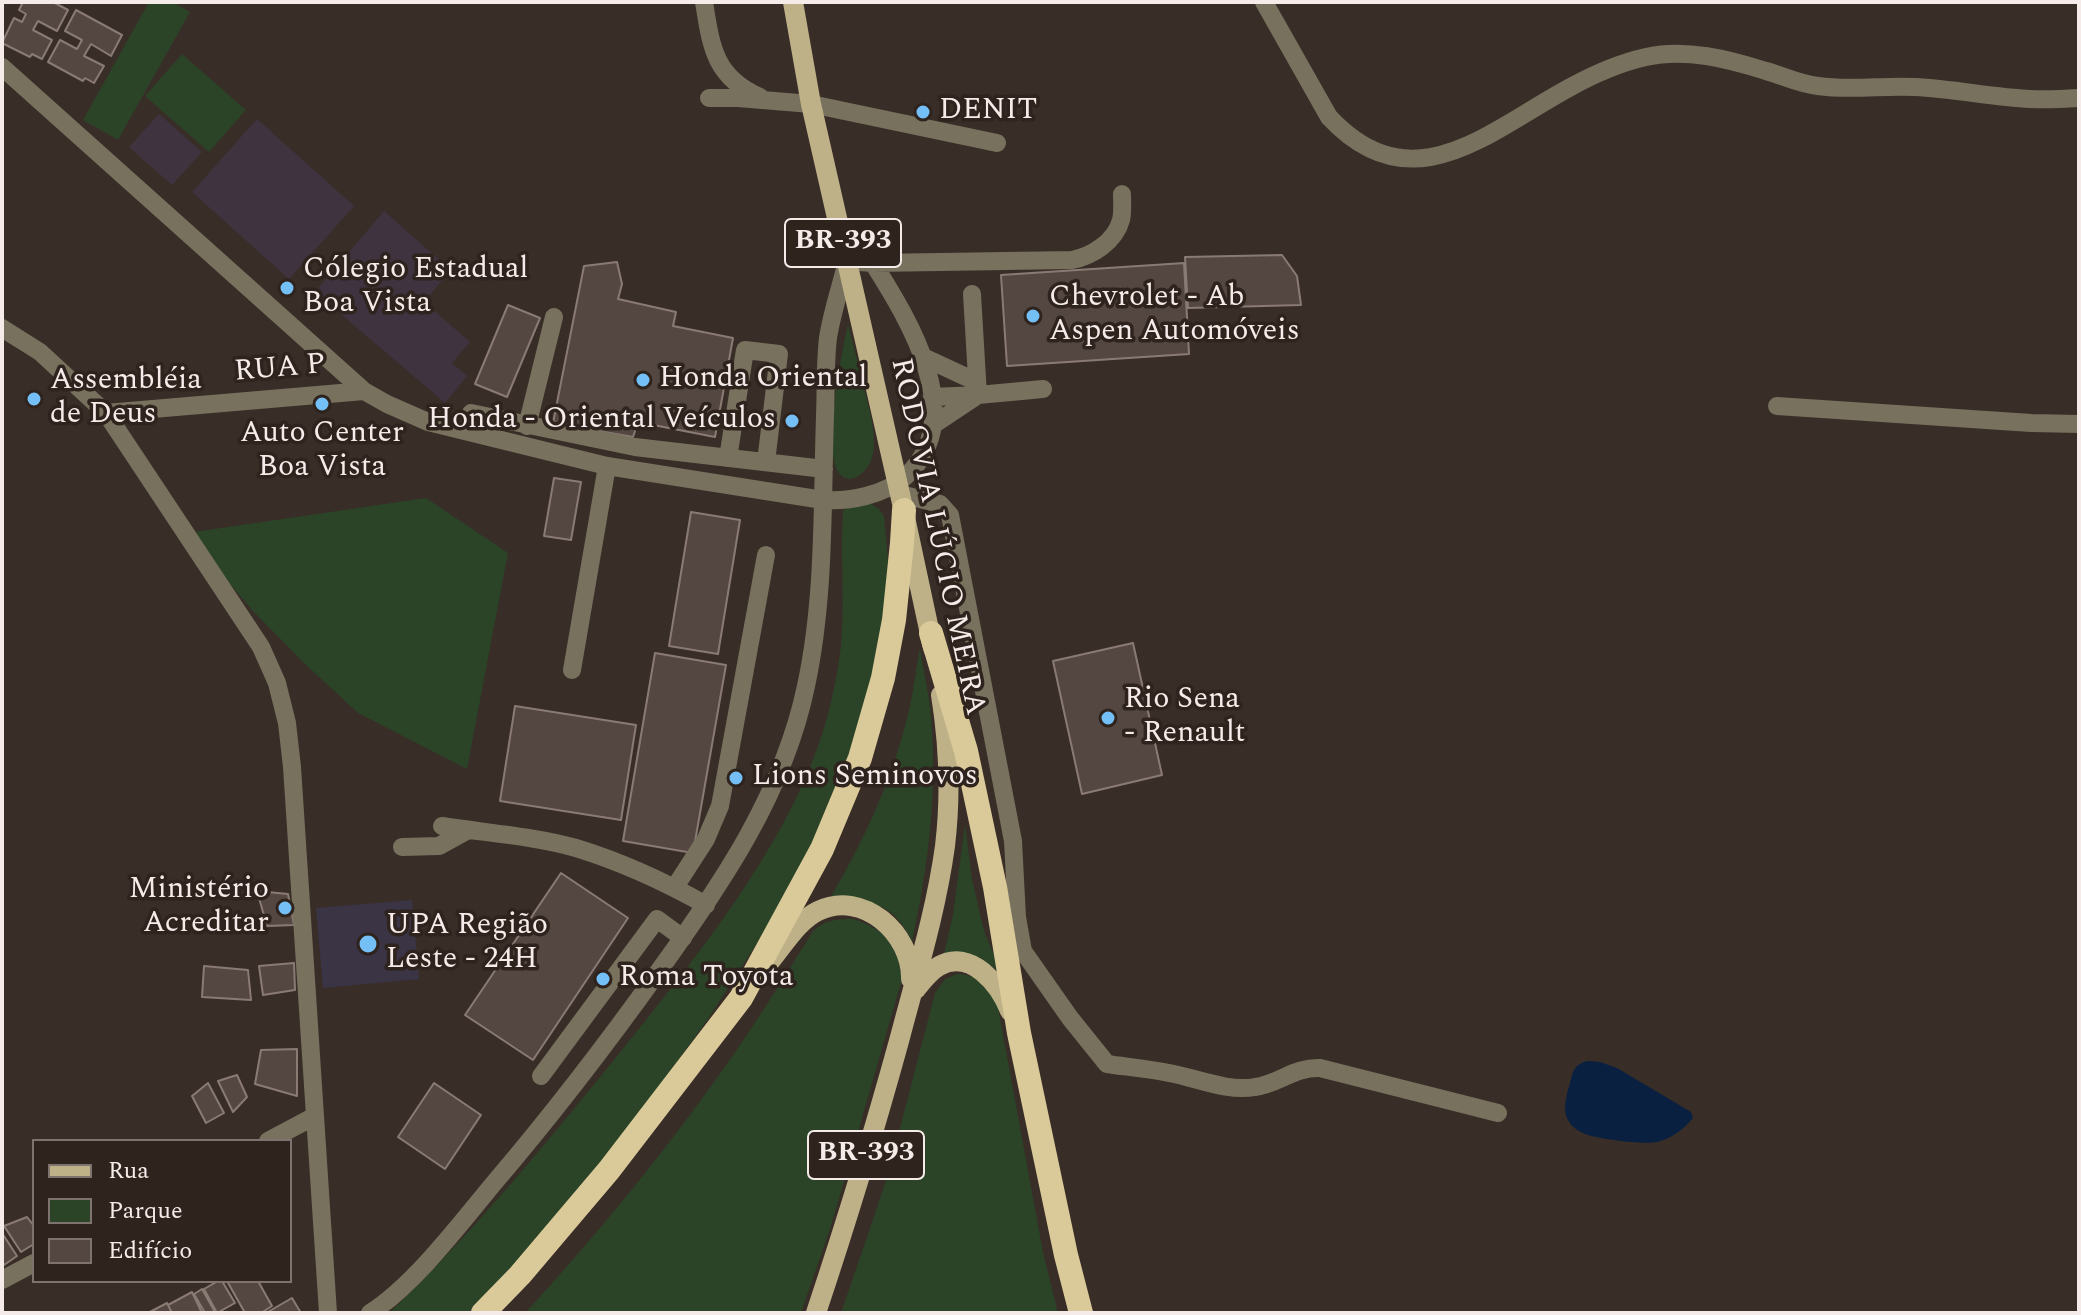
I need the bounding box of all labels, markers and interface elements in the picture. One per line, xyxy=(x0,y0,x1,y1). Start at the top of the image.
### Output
place label: DENIT xyxy=(939,94,1037,130)
marker: DENIT xyxy=(914,103,932,121)
road number: BR-393 xyxy=(785,219,901,267)
place label: Cólegio Estadual Boa Vista xyxy=(303,253,528,324)
marker: Cólegio Estadual Boa Vista xyxy=(278,279,296,297)
place label: Chevrolet - Ab Aspen Automóveis xyxy=(1049,281,1300,352)
marker: Chevrolet - Ab Aspen Automóveis xyxy=(1024,307,1042,325)
street label: RUA P xyxy=(233,348,327,392)
street label: RODOVIA LÚCIO MEIRA xyxy=(881,355,991,719)
place label: Honda Oriental xyxy=(659,362,867,398)
place label: Assembléia de Deus xyxy=(50,364,202,434)
marker: Honda Oriental xyxy=(634,371,652,389)
marker: Assembléia de Deus xyxy=(25,390,43,408)
marker: Auto Center Boa Vista xyxy=(313,395,331,413)
place label: Honda - Oriental Veículos xyxy=(428,403,776,439)
marker: Honda - Oriental Veículos xyxy=(783,412,801,430)
place label: Auto Center Boa Vista xyxy=(240,417,404,488)
place label: Rio Sena - Renault xyxy=(1124,683,1245,754)
marker: Rio Sena - Renault xyxy=(1099,709,1117,727)
place label: Lions Seminovos xyxy=(752,760,978,796)
marker: Lions Seminovos xyxy=(727,769,745,787)
place label: Ministério Acreditar xyxy=(129,873,269,944)
marker: Ministério Acreditar xyxy=(276,899,294,917)
place label: UPA Região Leste - 24H xyxy=(386,909,548,980)
marker: UPA Região Leste - 24H xyxy=(357,933,379,955)
place label: Roma Toyota xyxy=(619,961,794,997)
marker: Roma Toyota xyxy=(594,970,612,988)
road number: BR-393 xyxy=(808,1131,924,1179)
legend xyxy=(32,1139,292,1283)
text: Rua xyxy=(108,1153,149,1189)
text: Parque xyxy=(108,1193,183,1229)
text: Edifício xyxy=(108,1233,192,1269)

